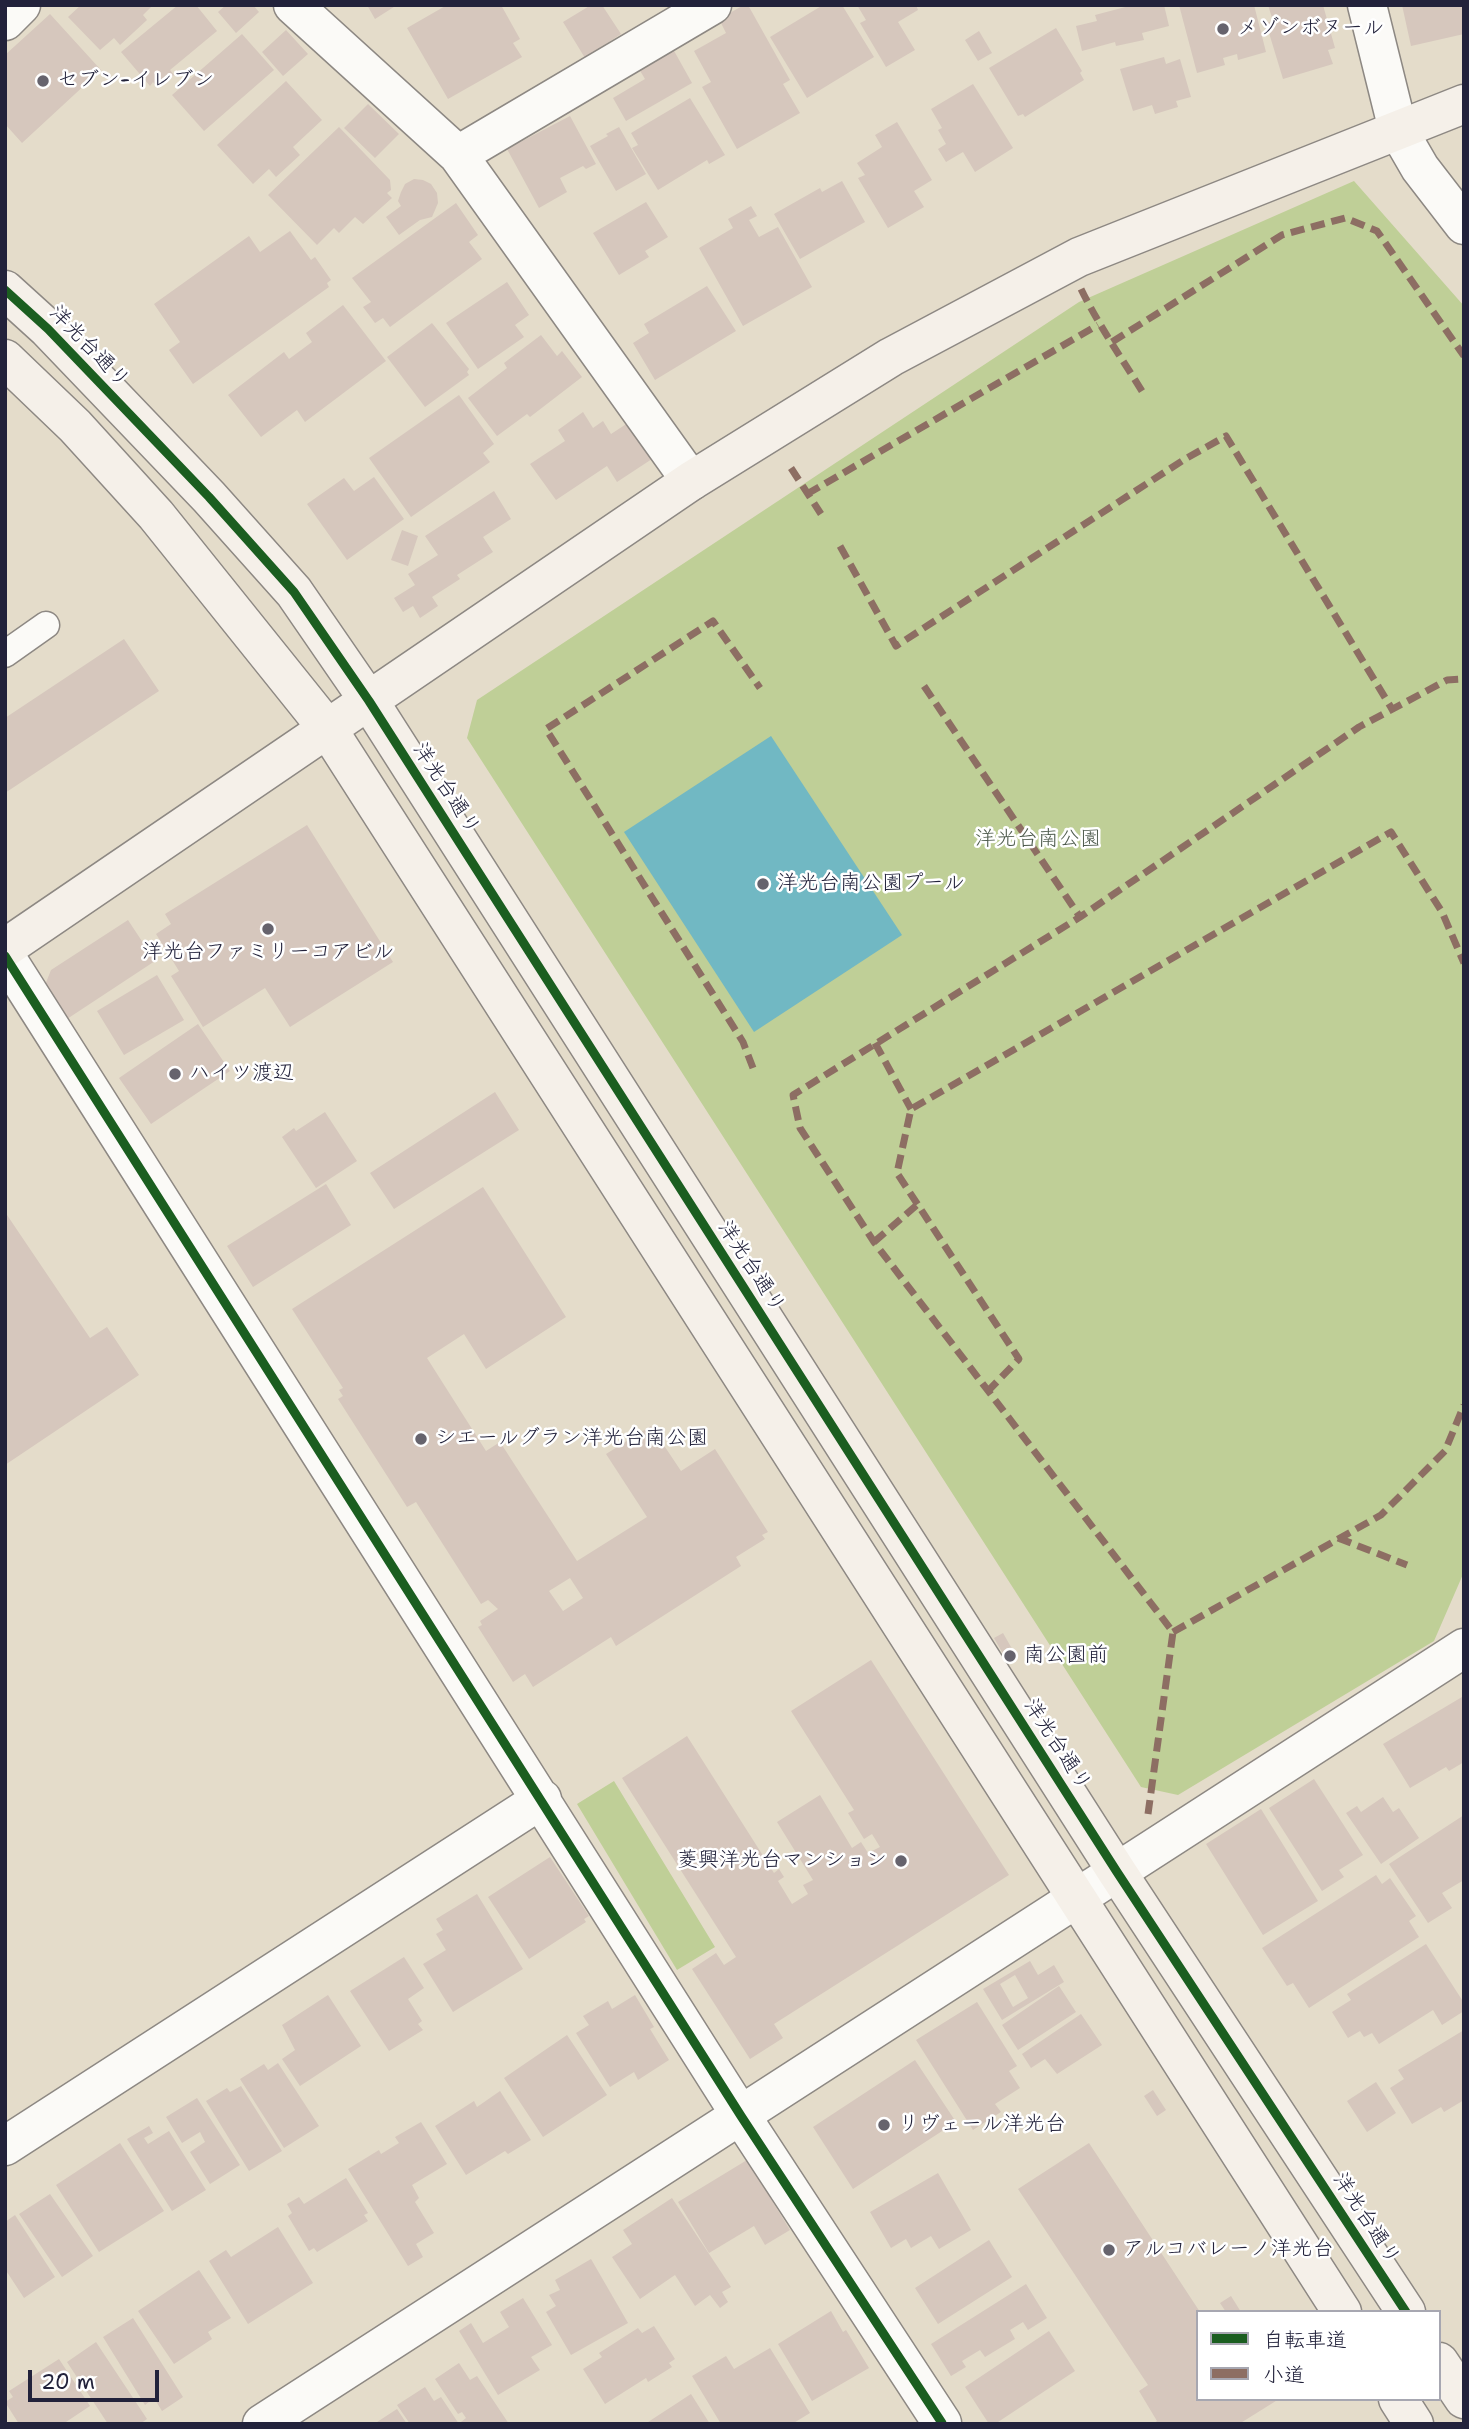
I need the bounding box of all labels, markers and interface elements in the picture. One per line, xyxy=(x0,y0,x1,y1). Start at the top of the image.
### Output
place label: メゾンボヌール xyxy=(1237,16,1384,42)
marker: メゾンボヌール xyxy=(1215,21,1231,37)
place label: セブン-イレブン xyxy=(57,68,214,94)
marker: セブン-イレブン xyxy=(35,73,51,89)
street label: 洋光台通り xyxy=(43,300,135,394)
street label: 洋光台通り xyxy=(407,738,485,840)
park label: 洋光台南公園 xyxy=(975,827,1101,853)
place label: 洋光台南公園プール xyxy=(777,871,965,897)
marker: 洋光台南公園プール xyxy=(755,876,771,892)
marker: 洋光台ファミリーコアビル xyxy=(260,921,276,937)
place label: 洋光台ファミリーコアビル xyxy=(142,940,394,966)
place label: ハイツ渡辺 xyxy=(189,1061,294,1087)
marker: ハイツ渡辺 xyxy=(167,1066,183,1082)
street label: 洋光台通り xyxy=(712,1216,790,1318)
place label: シエールグラン洋光台南公園 xyxy=(435,1426,708,1452)
marker: シエールグラン洋光台南公園 xyxy=(413,1431,429,1447)
place label: 南公園前 xyxy=(1024,1643,1108,1669)
marker: 南公園前 xyxy=(1002,1648,1018,1664)
street label: 洋光台通り xyxy=(1018,1694,1096,1796)
place label: 菱興洋光台マンション xyxy=(677,1848,887,1874)
marker: 菱興洋光台マンション xyxy=(893,1853,909,1869)
place label: リヴェール洋光台 xyxy=(898,2112,1066,2138)
marker: リヴェール洋光台 xyxy=(876,2117,892,2133)
street label: 洋光台通り xyxy=(1327,2168,1405,2270)
place label: アルコバレーノ洋光台 xyxy=(1123,2237,1334,2263)
marker: アルコバレーノ洋光台 xyxy=(1101,2242,1117,2258)
legend xyxy=(1196,2310,1441,2401)
text: 自転車道 xyxy=(1263,2326,1347,2354)
scale bar xyxy=(32,2356,163,2400)
text: 小道 xyxy=(1263,2361,1305,2389)
text: 20 m xyxy=(41,2368,95,2396)

